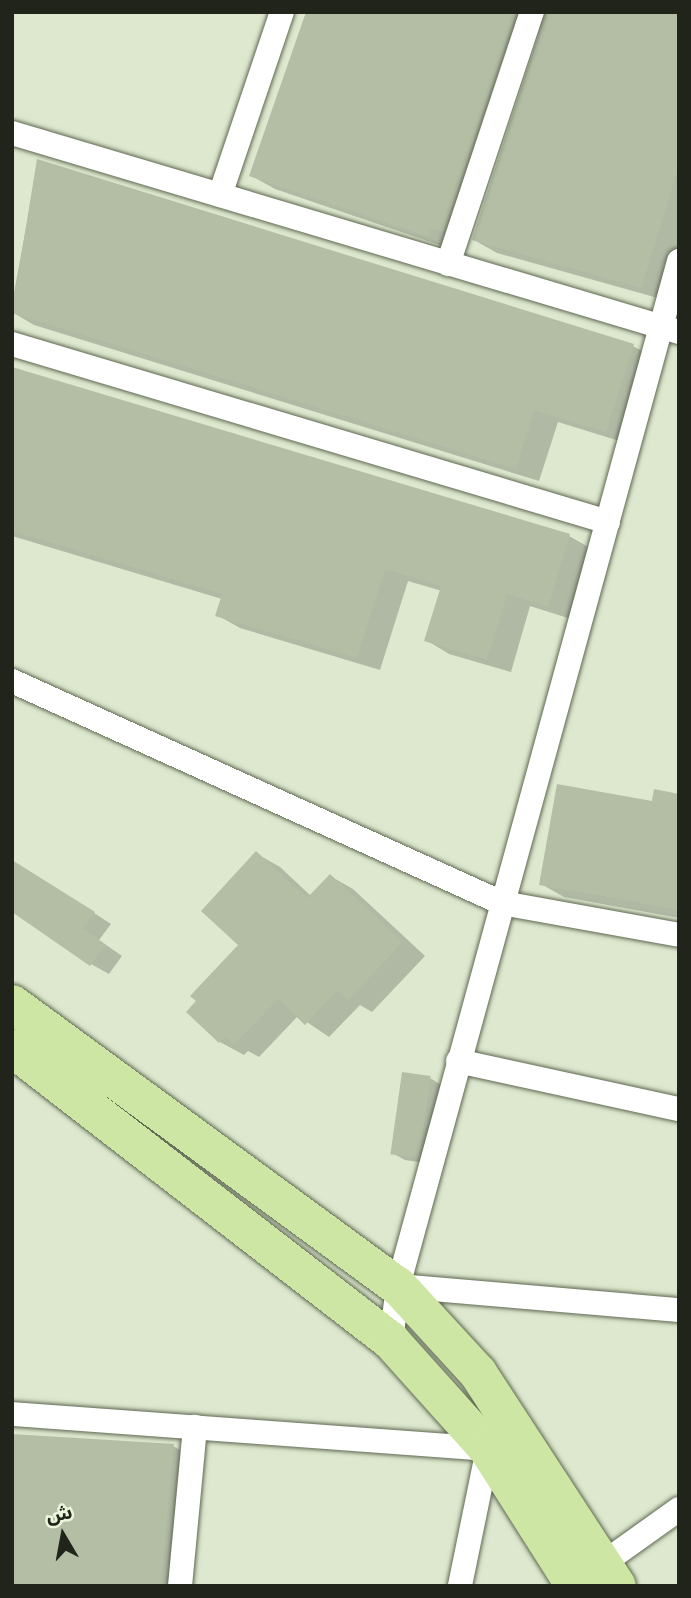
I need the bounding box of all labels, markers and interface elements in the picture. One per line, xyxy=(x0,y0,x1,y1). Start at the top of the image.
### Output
north arrow xyxy=(28,1500,98,1570)
text: ش xyxy=(44,1500,74,1527)

